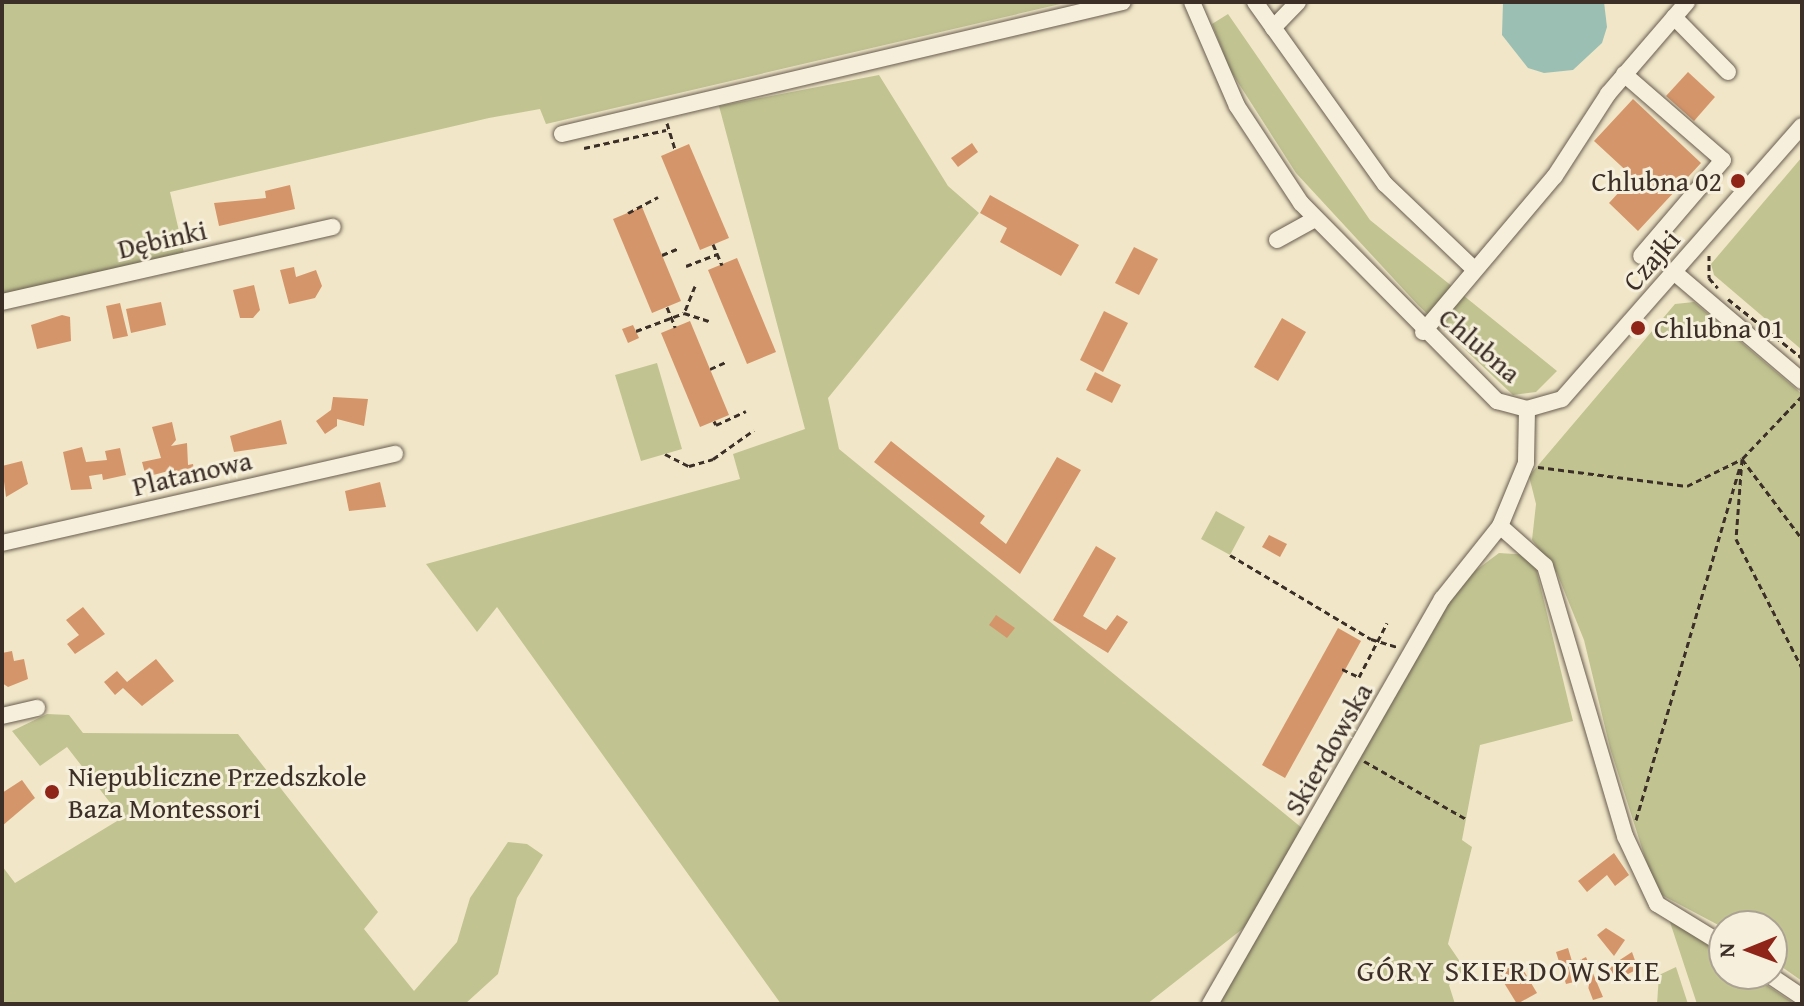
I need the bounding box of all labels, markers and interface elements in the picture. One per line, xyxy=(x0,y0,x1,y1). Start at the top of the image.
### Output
place label: Chlubna 02 xyxy=(1591,164,1722,198)
marker: Chlubna 02 xyxy=(1729,172,1747,190)
street label: Dębinki xyxy=(114,212,210,266)
street label: Czajki xyxy=(1615,222,1687,298)
street label: Chlubna xyxy=(1432,300,1528,390)
place label: Chlubna 01 xyxy=(1654,311,1785,345)
marker: Chlubna 01 xyxy=(1629,319,1647,337)
street label: Platanowa xyxy=(129,443,255,503)
street label: Skierdowska xyxy=(1277,677,1379,821)
place label: Niepubliczne Przedszkole Baza Montessori xyxy=(68,759,367,825)
marker: Niepubliczne Przedszkole Baza Montessori xyxy=(43,783,61,801)
north arrow xyxy=(1708,910,1788,990)
text: N xyxy=(1710,943,1742,958)
district label: GÓRY SKIERDOWSKIE xyxy=(1357,952,1661,988)

